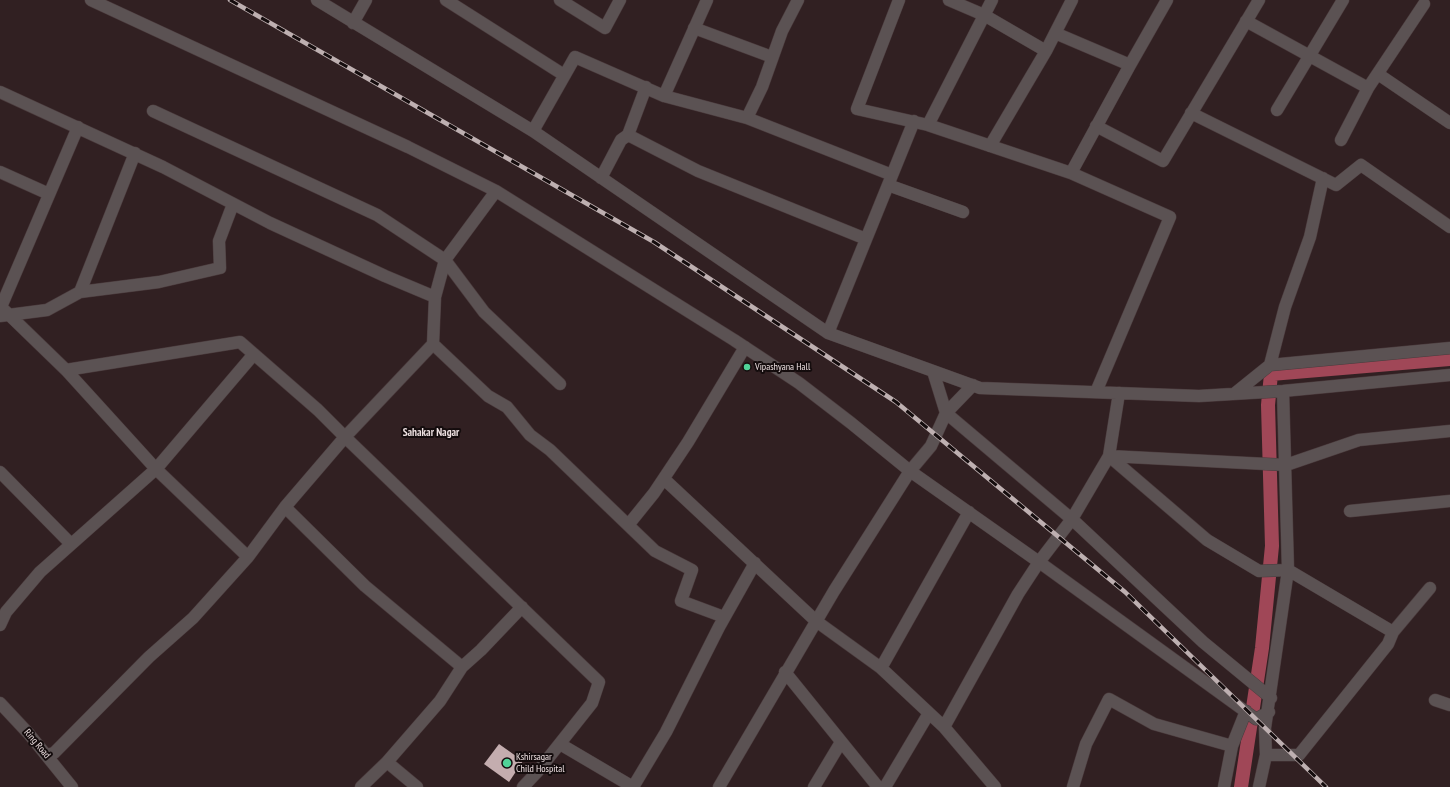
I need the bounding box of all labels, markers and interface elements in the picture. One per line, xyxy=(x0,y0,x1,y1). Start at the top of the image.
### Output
place label: Vipashyana Hall xyxy=(755,361,810,373)
marker: Vipashyana Hall xyxy=(742,362,752,372)
district label: Sahakar Nagar xyxy=(403,426,459,440)
street label: Ring Road xyxy=(21,727,53,761)
place label: Kshirsagar Child Hospital xyxy=(516,751,565,774)
marker: Kshirsagar Child Hospital xyxy=(501,757,513,769)

